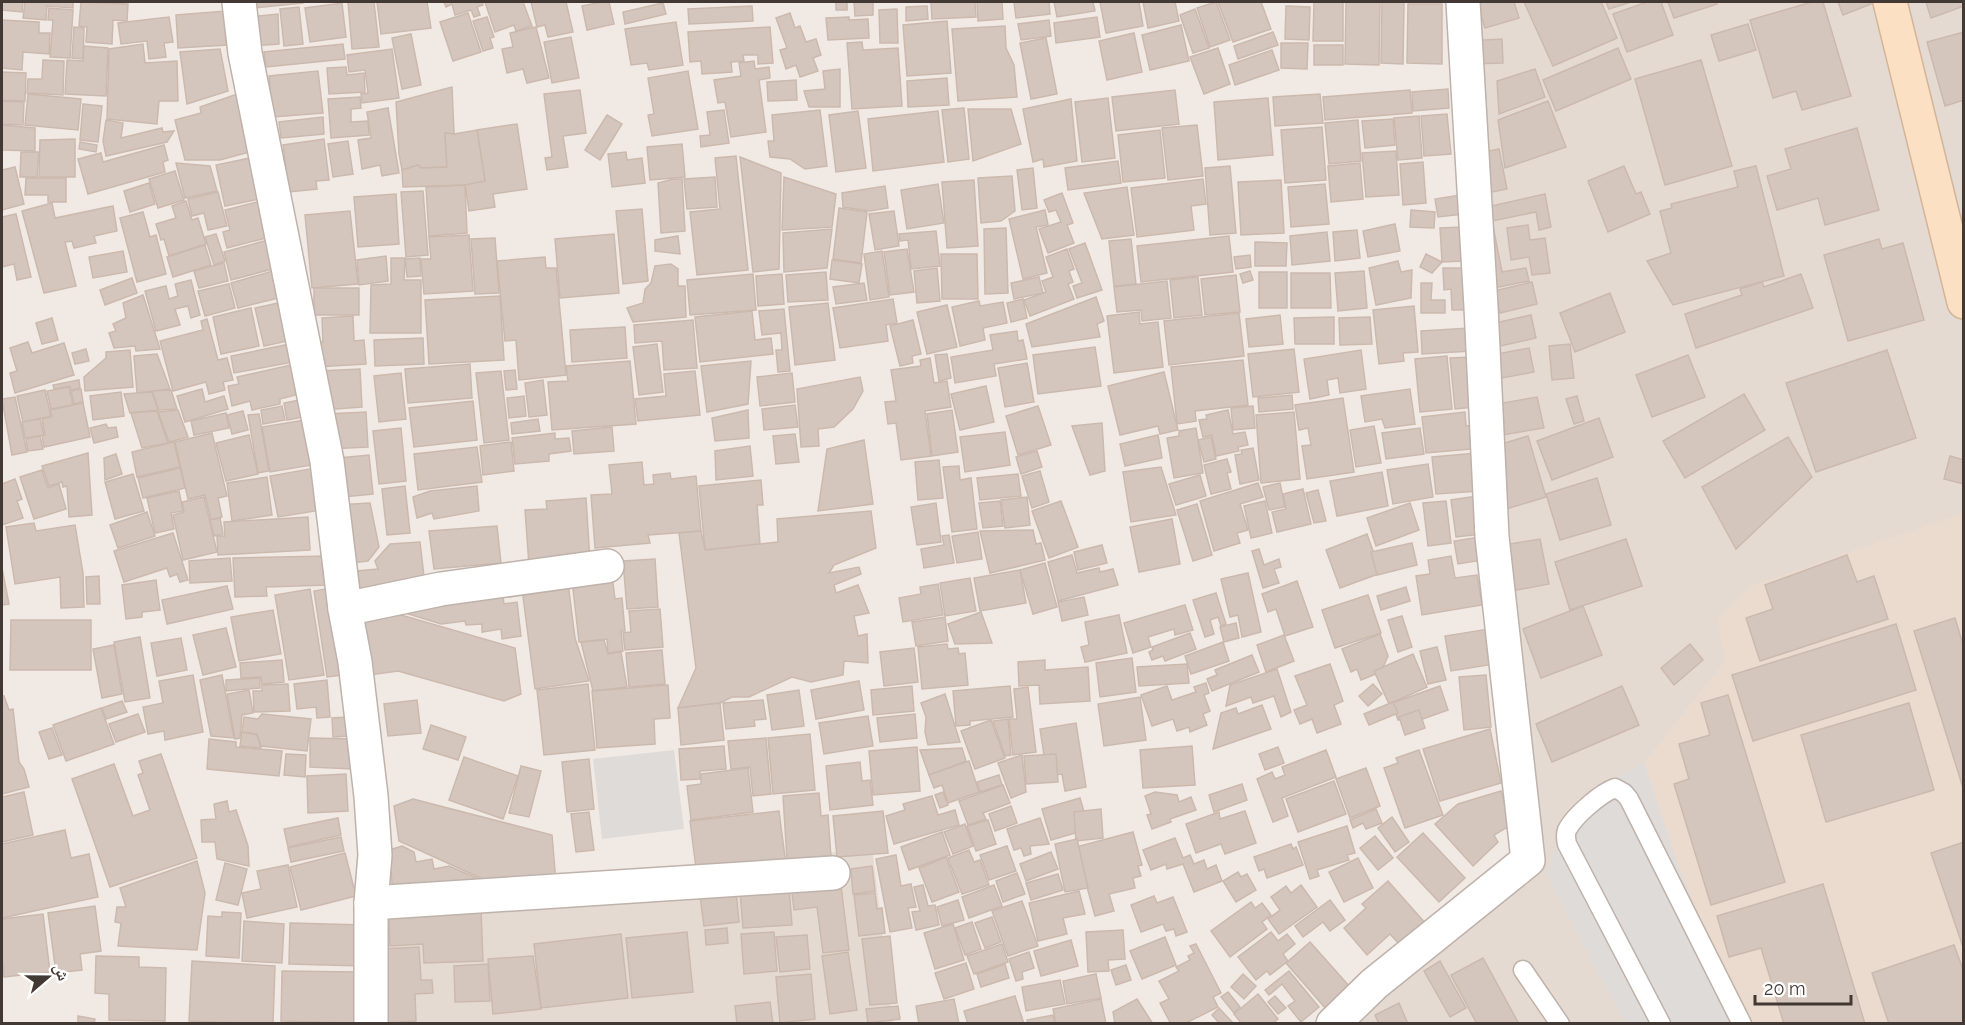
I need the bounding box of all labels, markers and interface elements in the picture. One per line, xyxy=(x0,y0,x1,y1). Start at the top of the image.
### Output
north arrow xyxy=(18,947,78,1007)
text: ش xyxy=(50,961,73,983)
scale bar xyxy=(1755,968,1851,1006)
text: 20 m xyxy=(1764,978,1806,999)

